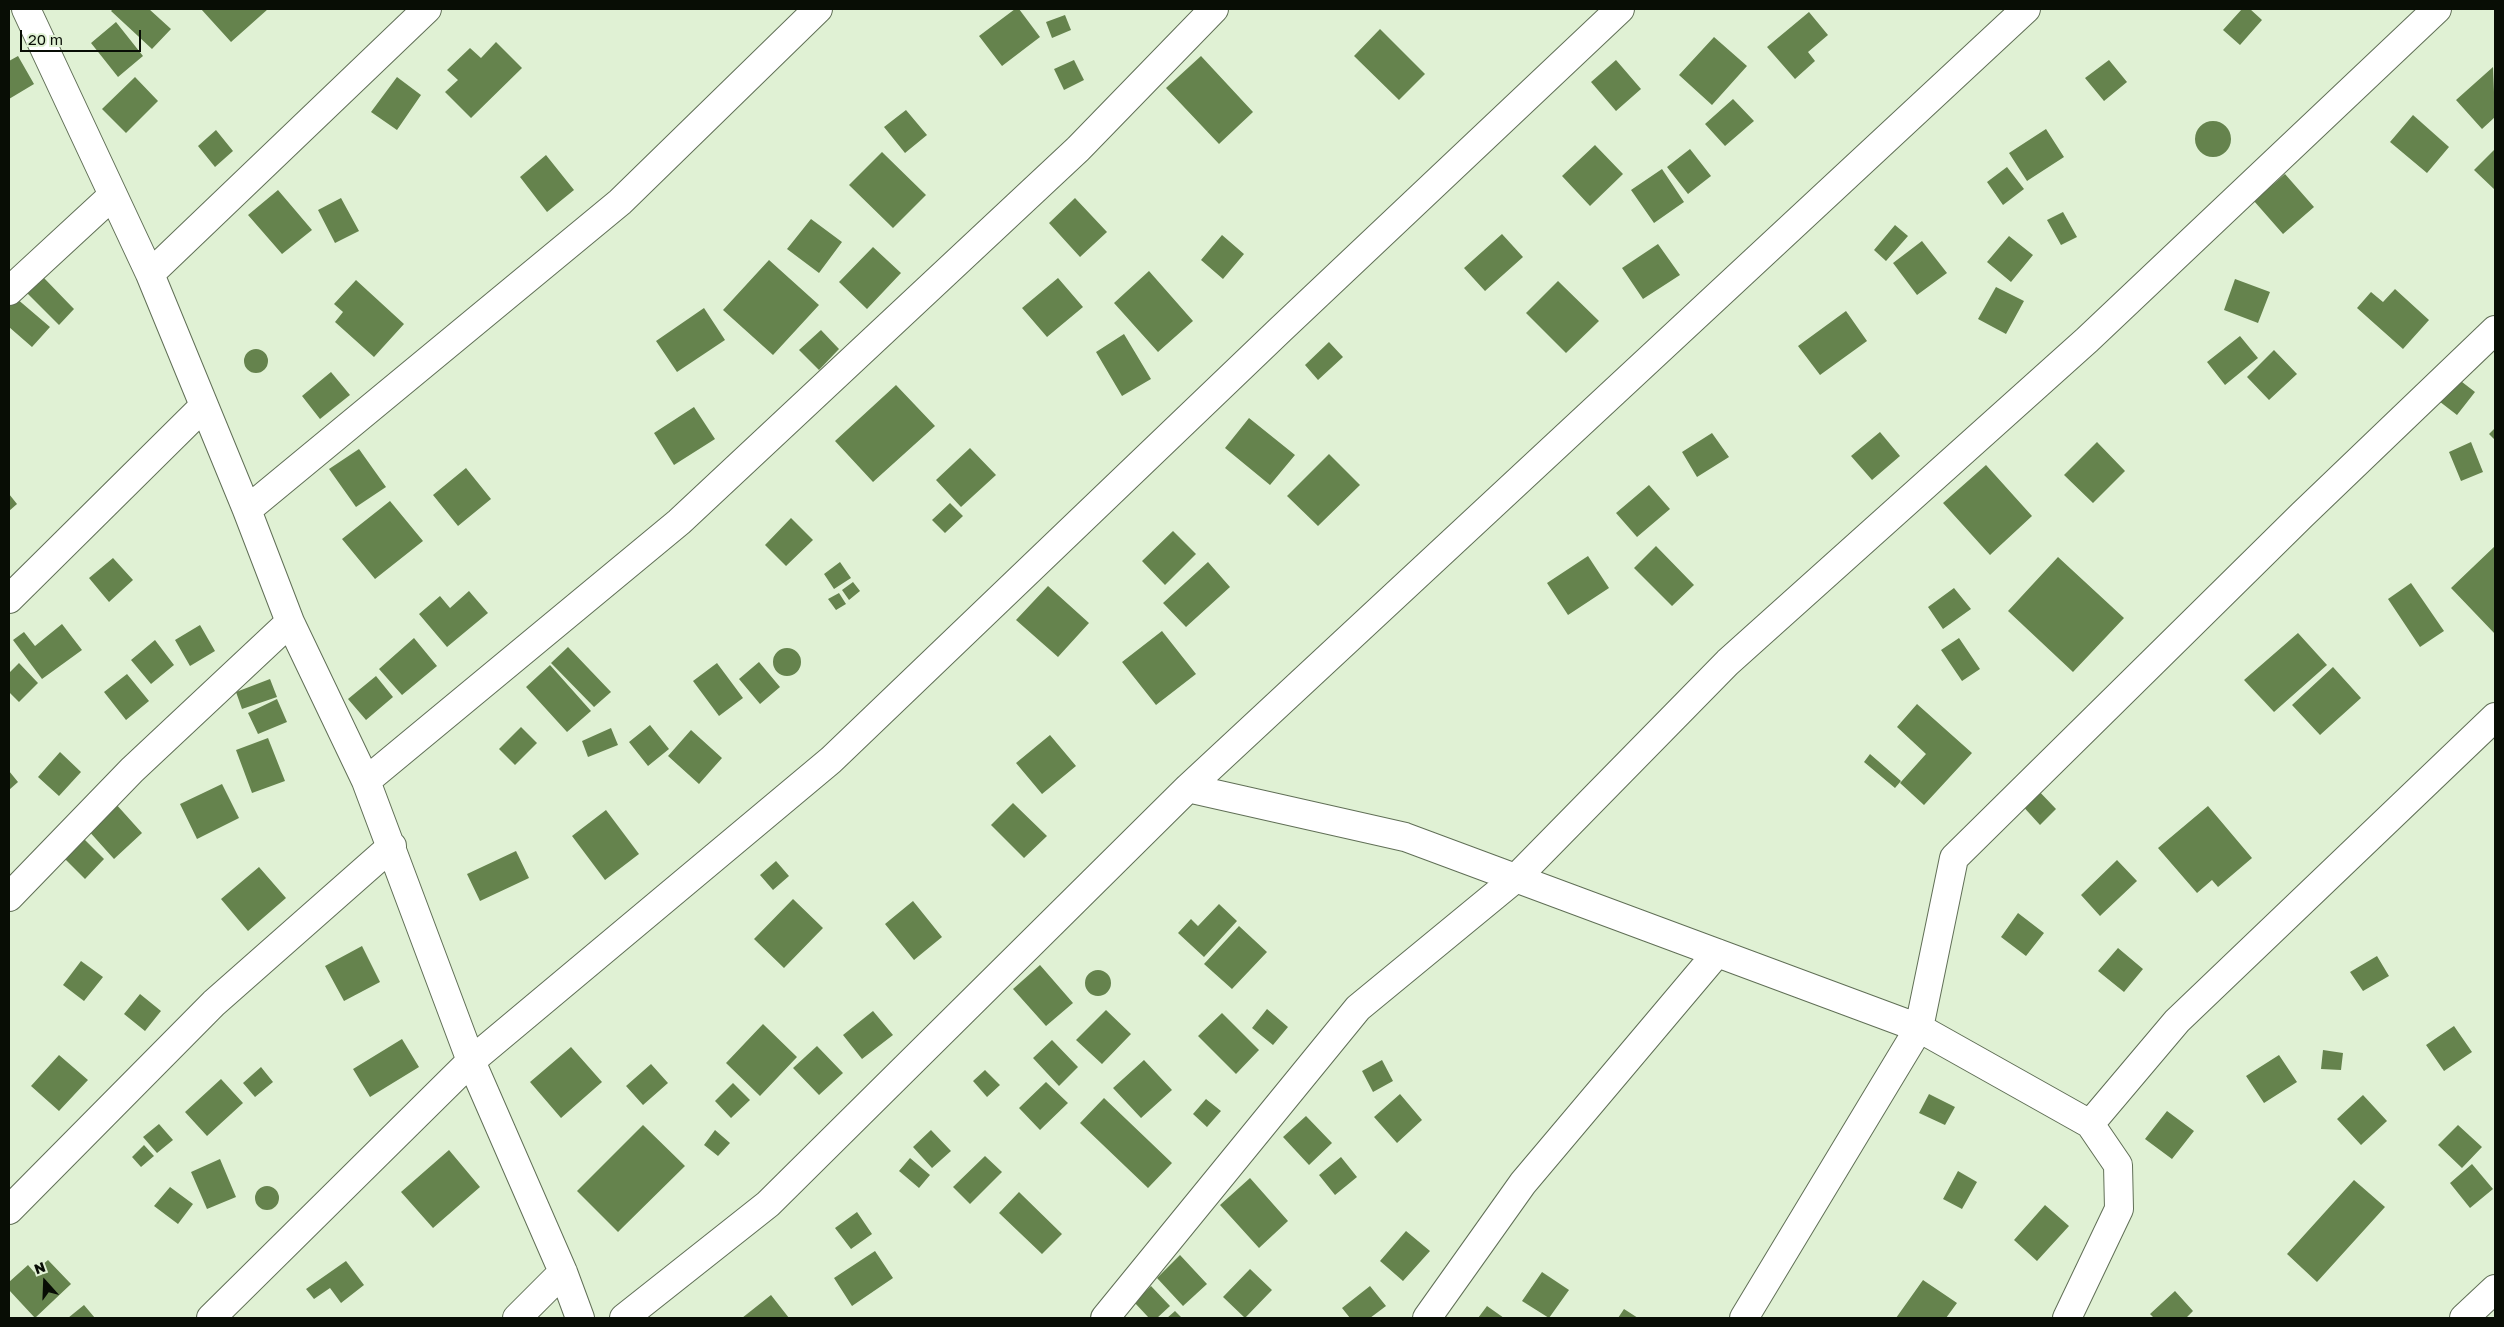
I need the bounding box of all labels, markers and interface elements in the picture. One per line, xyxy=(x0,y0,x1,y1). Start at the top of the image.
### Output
scale bar xyxy=(22,20,144,52)
text: 20 m xyxy=(28,30,63,48)
north arrow xyxy=(20,1257,70,1307)
text: N xyxy=(32,1258,48,1277)

